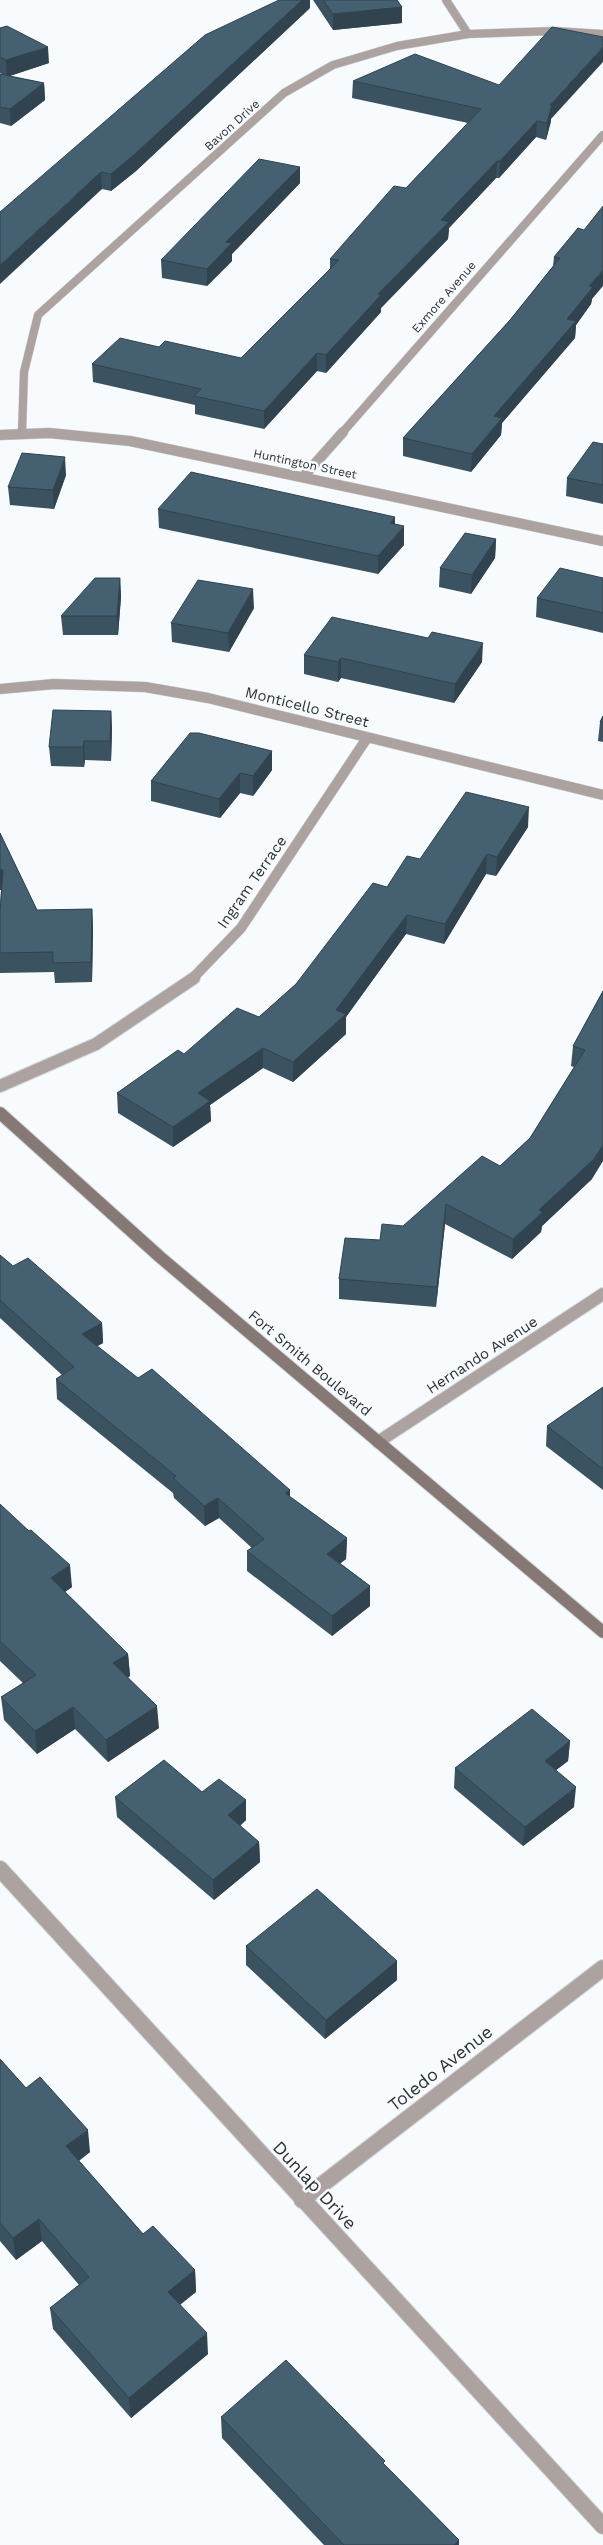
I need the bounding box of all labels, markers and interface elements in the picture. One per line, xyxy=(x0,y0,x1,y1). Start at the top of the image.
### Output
street label: Bavon Drive xyxy=(202,97,262,153)
street label: Exmore Avenue xyxy=(409,258,479,336)
street label: Huntington Street xyxy=(252,446,358,482)
street label: Monticello Street xyxy=(243,683,371,731)
street label: Ingram Terrace xyxy=(213,832,291,932)
street label: Fort Smith Boulevard xyxy=(245,1306,375,1420)
street label: Hernando Avenue xyxy=(423,1312,541,1398)
street label: Toledo Avenue xyxy=(384,2021,496,2115)
street label: Dunlap Drive xyxy=(269,2136,361,2234)

